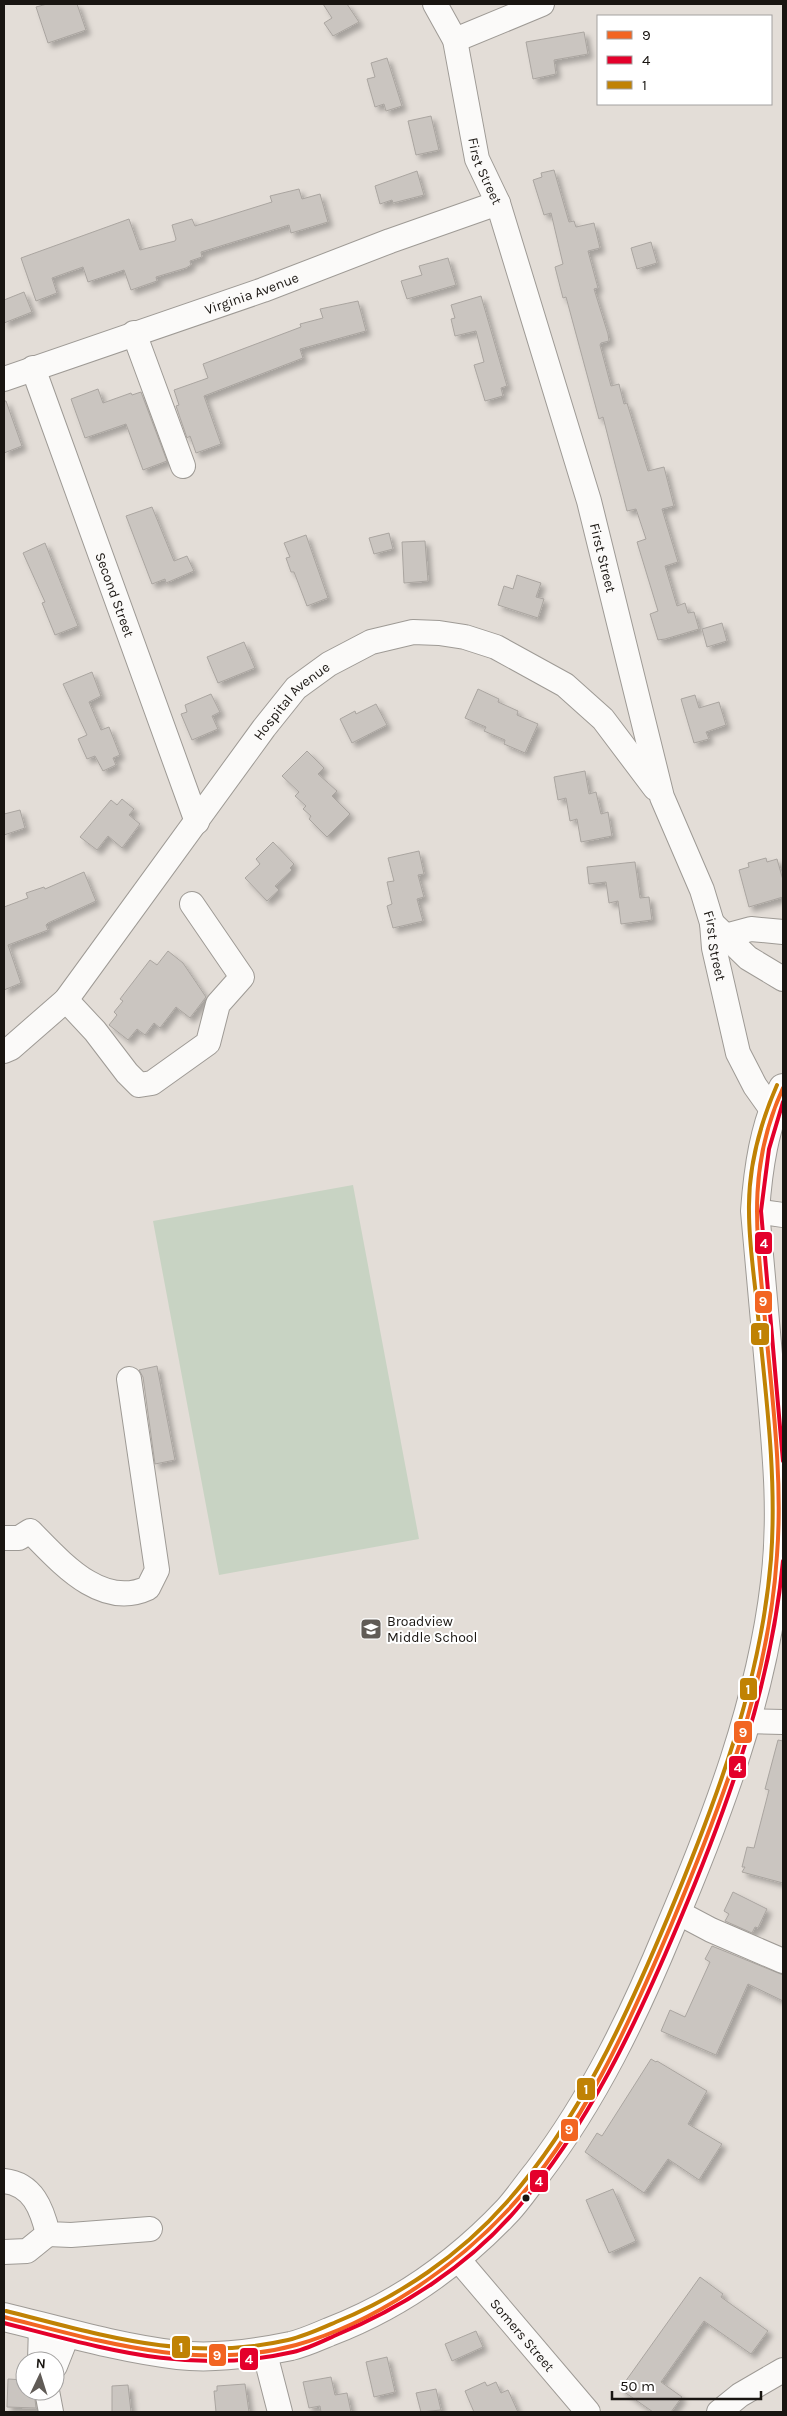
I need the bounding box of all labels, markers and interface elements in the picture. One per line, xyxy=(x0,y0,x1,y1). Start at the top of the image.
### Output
legend xyxy=(597,15,772,105)
text: 9 xyxy=(642,26,651,44)
text: 4 xyxy=(642,51,651,69)
text: 1 xyxy=(642,76,647,94)
street label: First Street xyxy=(464,136,505,207)
street label: Virginia Avenue xyxy=(202,269,301,318)
street label: First Street xyxy=(586,521,619,594)
street label: Second Street xyxy=(91,550,138,640)
street label: Hospital Avenue xyxy=(250,658,333,743)
street label: First Street xyxy=(700,909,729,982)
line badge: 4 xyxy=(754,1231,773,1255)
text: 4 xyxy=(760,1235,769,1252)
line badge: 9 xyxy=(754,1290,773,1314)
text: 9 xyxy=(759,1293,767,1310)
line badge: 1 xyxy=(750,1322,770,1346)
text: 1 xyxy=(758,1326,763,1343)
place label: Broadview Middle School xyxy=(387,1613,477,1646)
school or university icon: Broadview Middle School xyxy=(359,1617,383,1641)
line badge: 1 xyxy=(739,1677,758,1701)
text: 1 xyxy=(746,1681,751,1698)
line badge: 9 xyxy=(733,1720,753,1744)
text: 9 xyxy=(739,1724,747,1741)
line badge: 4 xyxy=(728,1755,747,1779)
text: 4 xyxy=(734,1759,743,1776)
line badge: 1 xyxy=(576,2077,596,2101)
text: 1 xyxy=(584,2081,589,2098)
line badge: 9 xyxy=(560,2118,579,2142)
text: 9 xyxy=(565,2121,573,2138)
line badge: 4 xyxy=(529,2169,549,2193)
text: 4 xyxy=(535,2173,544,2190)
unlabelled marker xyxy=(521,2193,531,2203)
street label: Somers Street xyxy=(486,2295,558,2375)
line badge: 1 xyxy=(171,2335,191,2359)
text: 1 xyxy=(179,2339,184,2356)
line badge: 9 xyxy=(208,2343,227,2367)
text: 9 xyxy=(213,2347,221,2364)
line badge: 4 xyxy=(239,2347,259,2371)
north arrow xyxy=(15,2351,65,2401)
text: 4 xyxy=(245,2351,254,2368)
text: N xyxy=(35,2355,46,2372)
scale bar xyxy=(612,2368,761,2400)
text: 50 m xyxy=(620,2377,655,2395)

